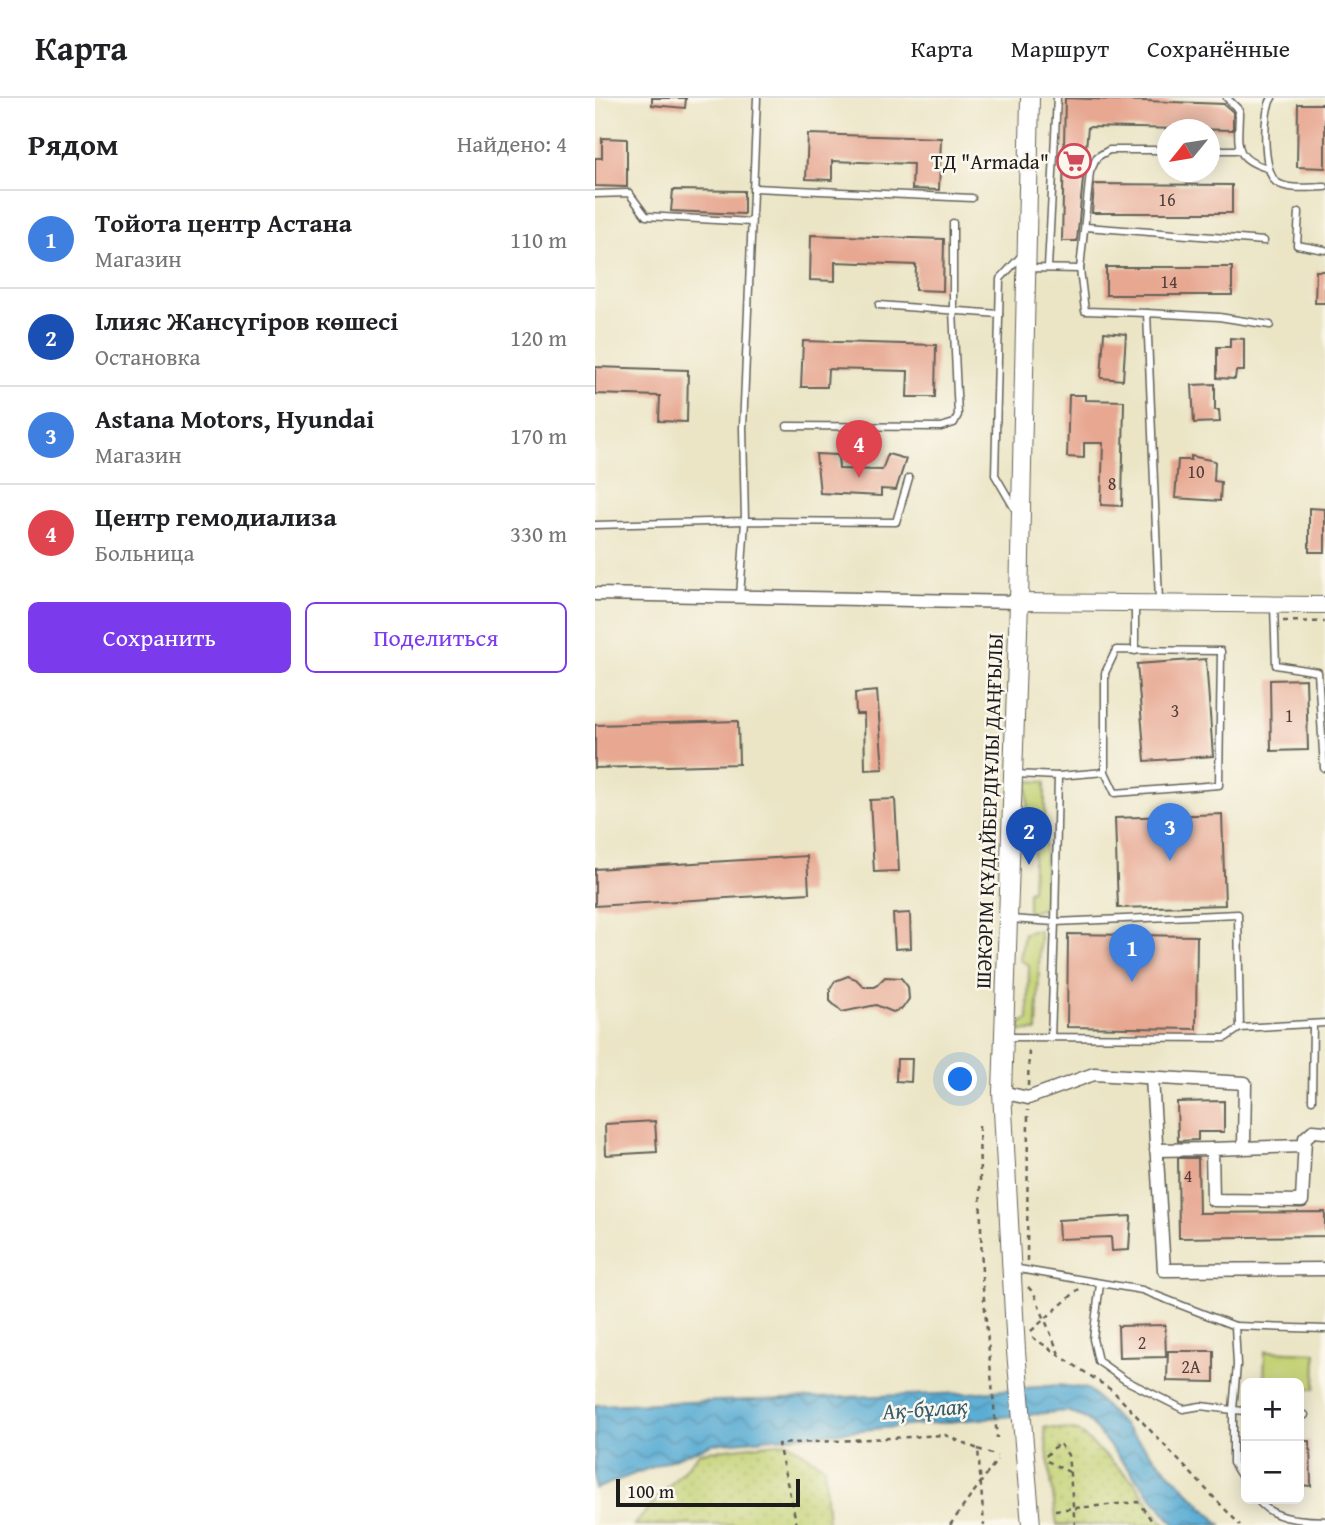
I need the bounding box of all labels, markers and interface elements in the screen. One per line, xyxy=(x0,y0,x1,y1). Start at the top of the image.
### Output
text: Карта xyxy=(35,24,127,72)
text: Карта xyxy=(911,31,973,66)
text: Маршрут xyxy=(1011,31,1109,66)
text: Сохранённые xyxy=(1147,31,1290,66)
north arrow xyxy=(1157,119,1220,182)
text: Рядом xyxy=(28,122,119,166)
text: Найдено: 4 xyxy=(457,127,567,160)
supermarket icon: ТД "Armada" xyxy=(1055,142,1093,180)
place label: ТД "Armada" xyxy=(931,146,1049,177)
house number: 16 xyxy=(1158,186,1176,213)
text: Тойота центр Астана xyxy=(95,203,352,242)
text: 1 xyxy=(45,223,57,256)
text: 110 m xyxy=(510,223,567,256)
text: Магазин xyxy=(95,242,182,275)
house number: 14 xyxy=(1160,268,1178,295)
text: Ілияс Жансүгіров көшесі xyxy=(95,301,398,340)
text: 2 xyxy=(45,321,57,354)
text: 120 m xyxy=(510,321,567,354)
text: Остановка xyxy=(95,340,201,373)
text: Astana Motors, Hyundai xyxy=(95,399,374,438)
text: 3 xyxy=(45,419,57,452)
text: 170 m xyxy=(510,419,567,452)
pin: 4 xyxy=(836,420,882,478)
text: Магазин xyxy=(95,438,182,471)
house number: 10 xyxy=(1187,458,1205,485)
house number: 8 xyxy=(1108,470,1116,497)
text: Центр гемодиализа xyxy=(95,497,337,536)
text: 4 xyxy=(45,517,57,550)
text: 330 m xyxy=(510,517,567,550)
text: Больница xyxy=(95,536,194,569)
button: Сохранить xyxy=(28,602,291,673)
button: Поделиться xyxy=(305,602,567,673)
street label: ШӘКӘРІМ ҚҰДАЙБЕРДІҰЛЫ ДАҢҒЫЛЫ xyxy=(967,633,1011,989)
house number: 3 xyxy=(1171,697,1179,724)
house number: 1 xyxy=(1285,702,1293,729)
pin: 3 xyxy=(1147,803,1193,861)
pin: 2 xyxy=(1006,807,1052,865)
pin: 1 xyxy=(1109,924,1155,982)
your location xyxy=(943,1062,977,1096)
house number: 4 xyxy=(1184,1162,1192,1189)
house number: 2 xyxy=(1138,1329,1146,1356)
house number: 2А xyxy=(1181,1353,1201,1380)
map controls xyxy=(1241,1378,1304,1504)
button: + xyxy=(1241,1378,1304,1441)
water label: Ақ-бұлақ xyxy=(880,1389,969,1428)
button: − xyxy=(1241,1441,1304,1504)
scale bar xyxy=(616,1476,800,1508)
text: 100 m xyxy=(627,1477,674,1505)

